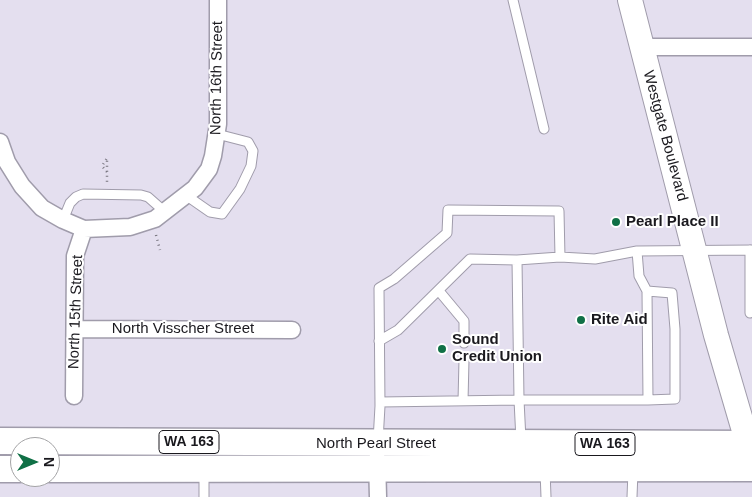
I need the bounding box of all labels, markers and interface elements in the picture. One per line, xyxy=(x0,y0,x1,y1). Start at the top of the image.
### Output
street label: North 16th Street xyxy=(207,21,227,135)
street label: Westgate Boulevard xyxy=(639,69,691,203)
place label: Pearl Place II xyxy=(626,213,719,231)
marker: Pearl Place II xyxy=(610,216,622,228)
street label: North 15th Street xyxy=(65,255,87,369)
place label: Rite Aid xyxy=(591,311,648,329)
marker: Rite Aid xyxy=(575,314,587,326)
street label: North Visscher Street xyxy=(112,320,254,338)
place label: Sound Credit Union xyxy=(452,331,542,366)
marker: Sound Credit Union xyxy=(436,343,448,355)
road number: WA 163 xyxy=(159,431,219,454)
road number: WA 163 xyxy=(575,432,635,456)
street label: North Pearl Street xyxy=(316,435,436,453)
north arrow xyxy=(10,437,60,487)
text: N xyxy=(41,457,57,467)

